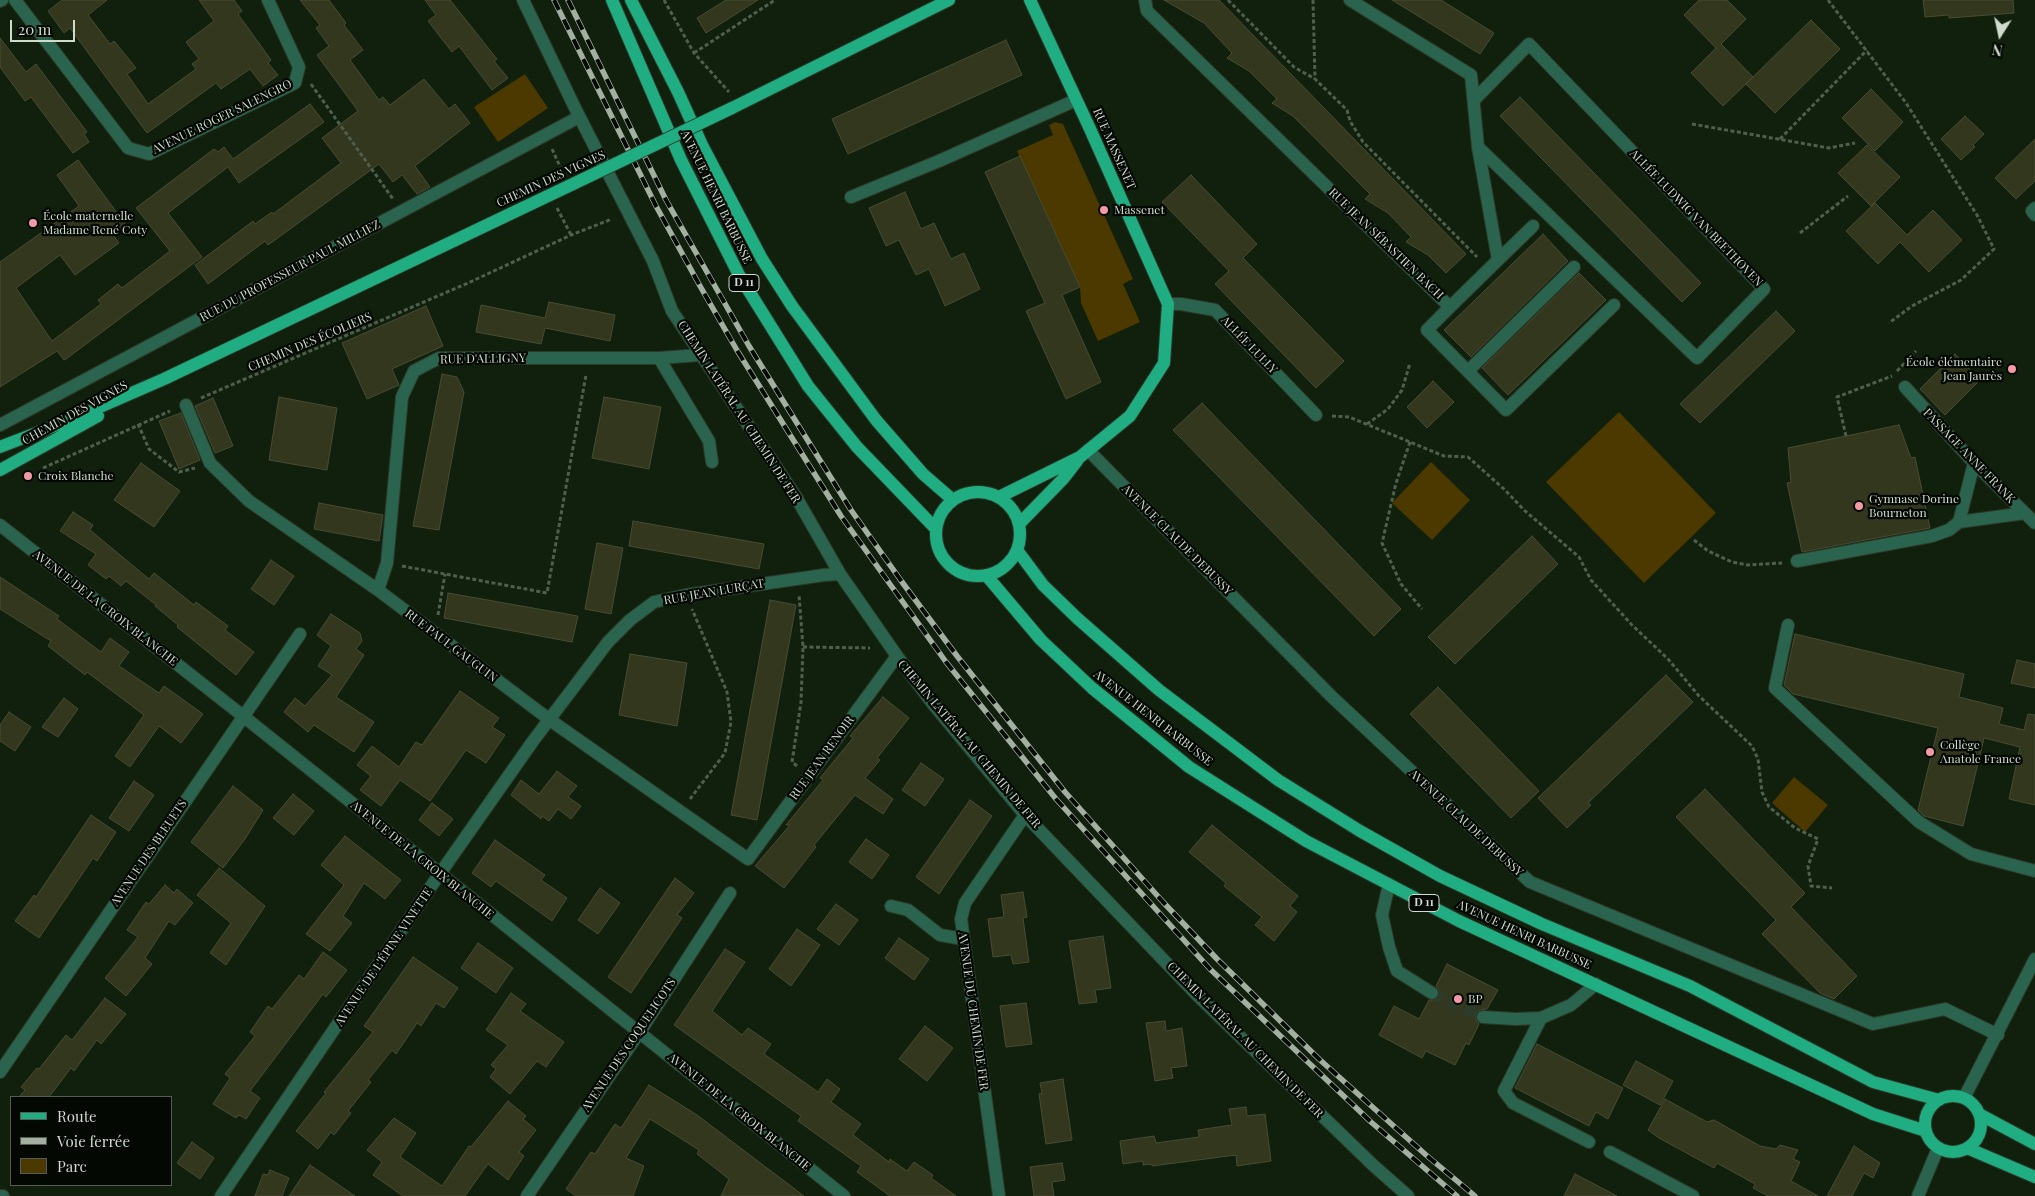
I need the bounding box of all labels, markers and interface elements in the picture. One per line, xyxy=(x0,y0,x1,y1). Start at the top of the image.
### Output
scale bar xyxy=(12,10,78,42)
north arrow xyxy=(1975,10,2025,60)
text: 20 m xyxy=(18,19,51,39)
text: N xyxy=(1991,40,2004,60)
street label: AVENUE ROGER SALENGRO xyxy=(150,77,294,157)
street label: RUE MASSENET xyxy=(1090,106,1138,192)
street label: AVENUE HENRI BARBUSSE xyxy=(677,128,755,266)
street label: ALLÉE LUDWIG VAN BEETHOVEN xyxy=(1627,146,1765,290)
street label: CHEMIN DES VIGNES xyxy=(494,147,608,211)
street label: RUE JEAN SÉBASTIEN BACH xyxy=(1326,185,1446,303)
place label: Massenet xyxy=(1114,203,1165,217)
marker: Massenet xyxy=(1098,204,1110,216)
place label: École maternelle Madame René Coty xyxy=(43,209,147,237)
marker: École maternelle Madame René Coty xyxy=(27,217,39,229)
street label: RUE DU PROFESSEUR PAUL MILLIEZ xyxy=(197,217,383,325)
road number: D 11 xyxy=(729,274,759,292)
street label: CHEMIN DES ÉCOLIERS xyxy=(246,309,374,375)
street label: ALLÉE LULLY xyxy=(1218,313,1280,377)
street label: CHEMIN LATÉRAL AU CHEMIN DE FER xyxy=(675,318,803,506)
street label: RUE D'ALLIGNY xyxy=(440,351,526,367)
place label: École élémentaire Jean Jaurès xyxy=(1906,355,2002,383)
marker: École élémentaire Jean Jaurès xyxy=(2006,363,2018,375)
street label: CHEMIN DES VIGNES xyxy=(20,378,130,448)
street label: PASSAGE ANNE FRANK xyxy=(1920,406,2018,506)
place label: Croix Blanche xyxy=(38,469,114,483)
marker: Croix Blanche xyxy=(22,470,34,482)
street label: AVENUE CLAUDE DEBUSSY xyxy=(1119,482,1235,598)
place label: Gymnase Dorine Bourneton xyxy=(1869,492,1959,520)
marker: Gymnase Dorine Bourneton xyxy=(1853,500,1865,512)
street label: AVENUE DE LA CROIX BLANCHE xyxy=(30,547,180,669)
street label: RUE JEAN LURÇAT xyxy=(663,576,765,608)
street label: RUE PAUL GAUGUIN xyxy=(402,607,500,685)
street label: CHEMIN LATÉRAL AU CHEMIN DE FER xyxy=(894,657,1044,831)
street label: AVENUE HENRI BARBUSSE xyxy=(1091,667,1215,769)
street label: RUE JEAN RENOIR xyxy=(787,713,857,803)
place label: Collège Anatole France xyxy=(1940,738,2021,766)
marker: Collège Anatole France xyxy=(1924,746,1936,758)
street label: AVENUE CLAUDE DEBUSSY xyxy=(1406,767,1526,879)
street label: AVENUE DES BLEUETS xyxy=(108,797,190,909)
street label: AVENUE DE LA CROIX BLANCHE xyxy=(348,798,496,922)
street label: AVENUE DE L'ÉPINE VINETTE xyxy=(332,885,436,1029)
road number: D 11 xyxy=(1409,894,1439,911)
street label: AVENUE HENRI BARBUSSE xyxy=(1454,897,1594,973)
street label: AVENUE DU CHEMIN DE FER xyxy=(955,931,991,1091)
street label: CHEMIN LATÉRAL AU CHEMIN DE FER xyxy=(1164,959,1326,1121)
street label: AVENUE DES COQUELICOTS xyxy=(579,976,679,1114)
place label: BP xyxy=(1468,992,1482,1006)
marker: BP xyxy=(1452,993,1464,1005)
street label: AVENUE DE LA CROIX BLANCHE xyxy=(665,1050,813,1174)
legend xyxy=(10,1096,172,1186)
text: Route xyxy=(57,1106,97,1126)
text: Voie ferrée xyxy=(57,1131,130,1151)
text: Parc xyxy=(57,1156,87,1176)

